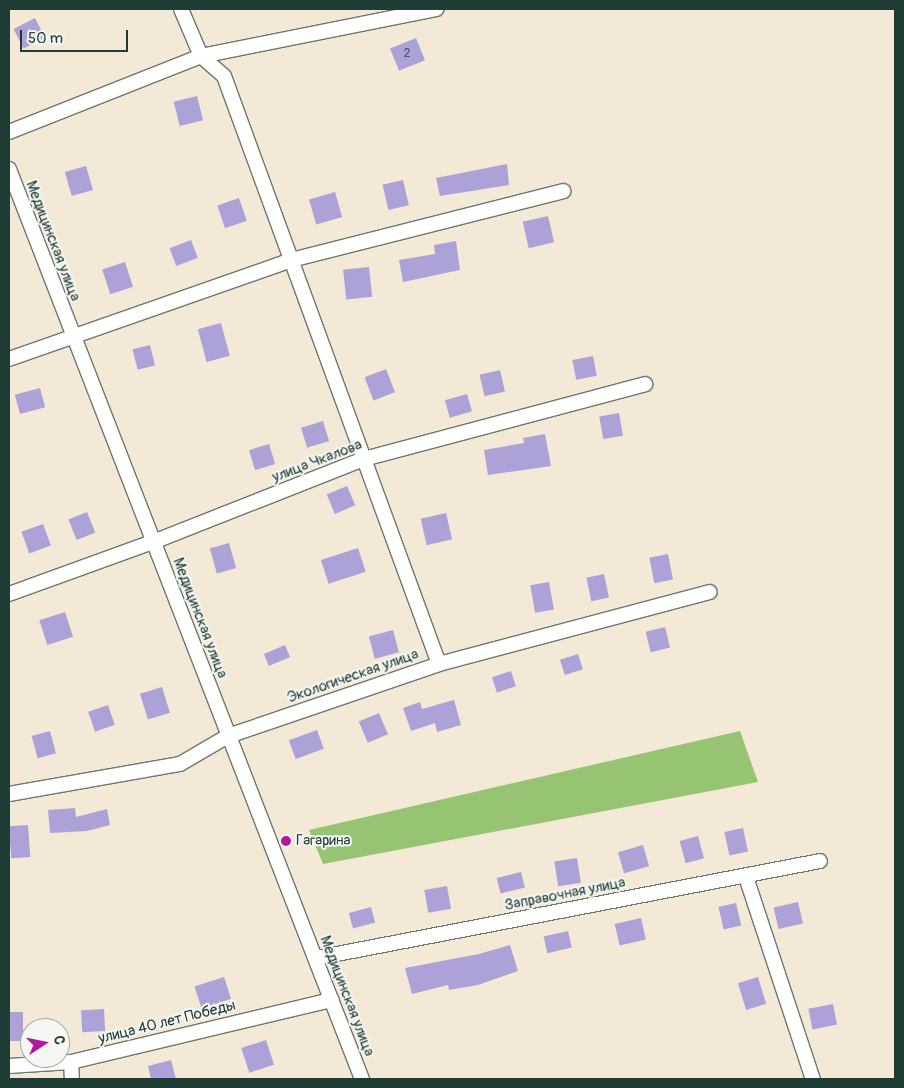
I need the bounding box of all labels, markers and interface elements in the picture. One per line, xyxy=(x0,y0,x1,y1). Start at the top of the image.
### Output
scale bar xyxy=(22,20,130,52)
text: 50 m xyxy=(28,29,63,48)
house number: 2 xyxy=(404,47,410,61)
street label: Медицинская улица xyxy=(22,178,84,304)
street label: улица Чкалова xyxy=(270,436,364,486)
street label: Медицинская улица xyxy=(169,555,231,681)
street label: Экологическая улица xyxy=(285,645,421,707)
place label: Гагарина xyxy=(296,832,350,850)
marker: Гагарина xyxy=(280,835,292,847)
street label: Заправочная улица xyxy=(503,873,627,915)
street label: Медицинская улица xyxy=(316,933,378,1059)
street label: улица 40 лет Победы xyxy=(97,996,237,1048)
north arrow xyxy=(20,1018,70,1068)
text: С xyxy=(50,1034,68,1046)

